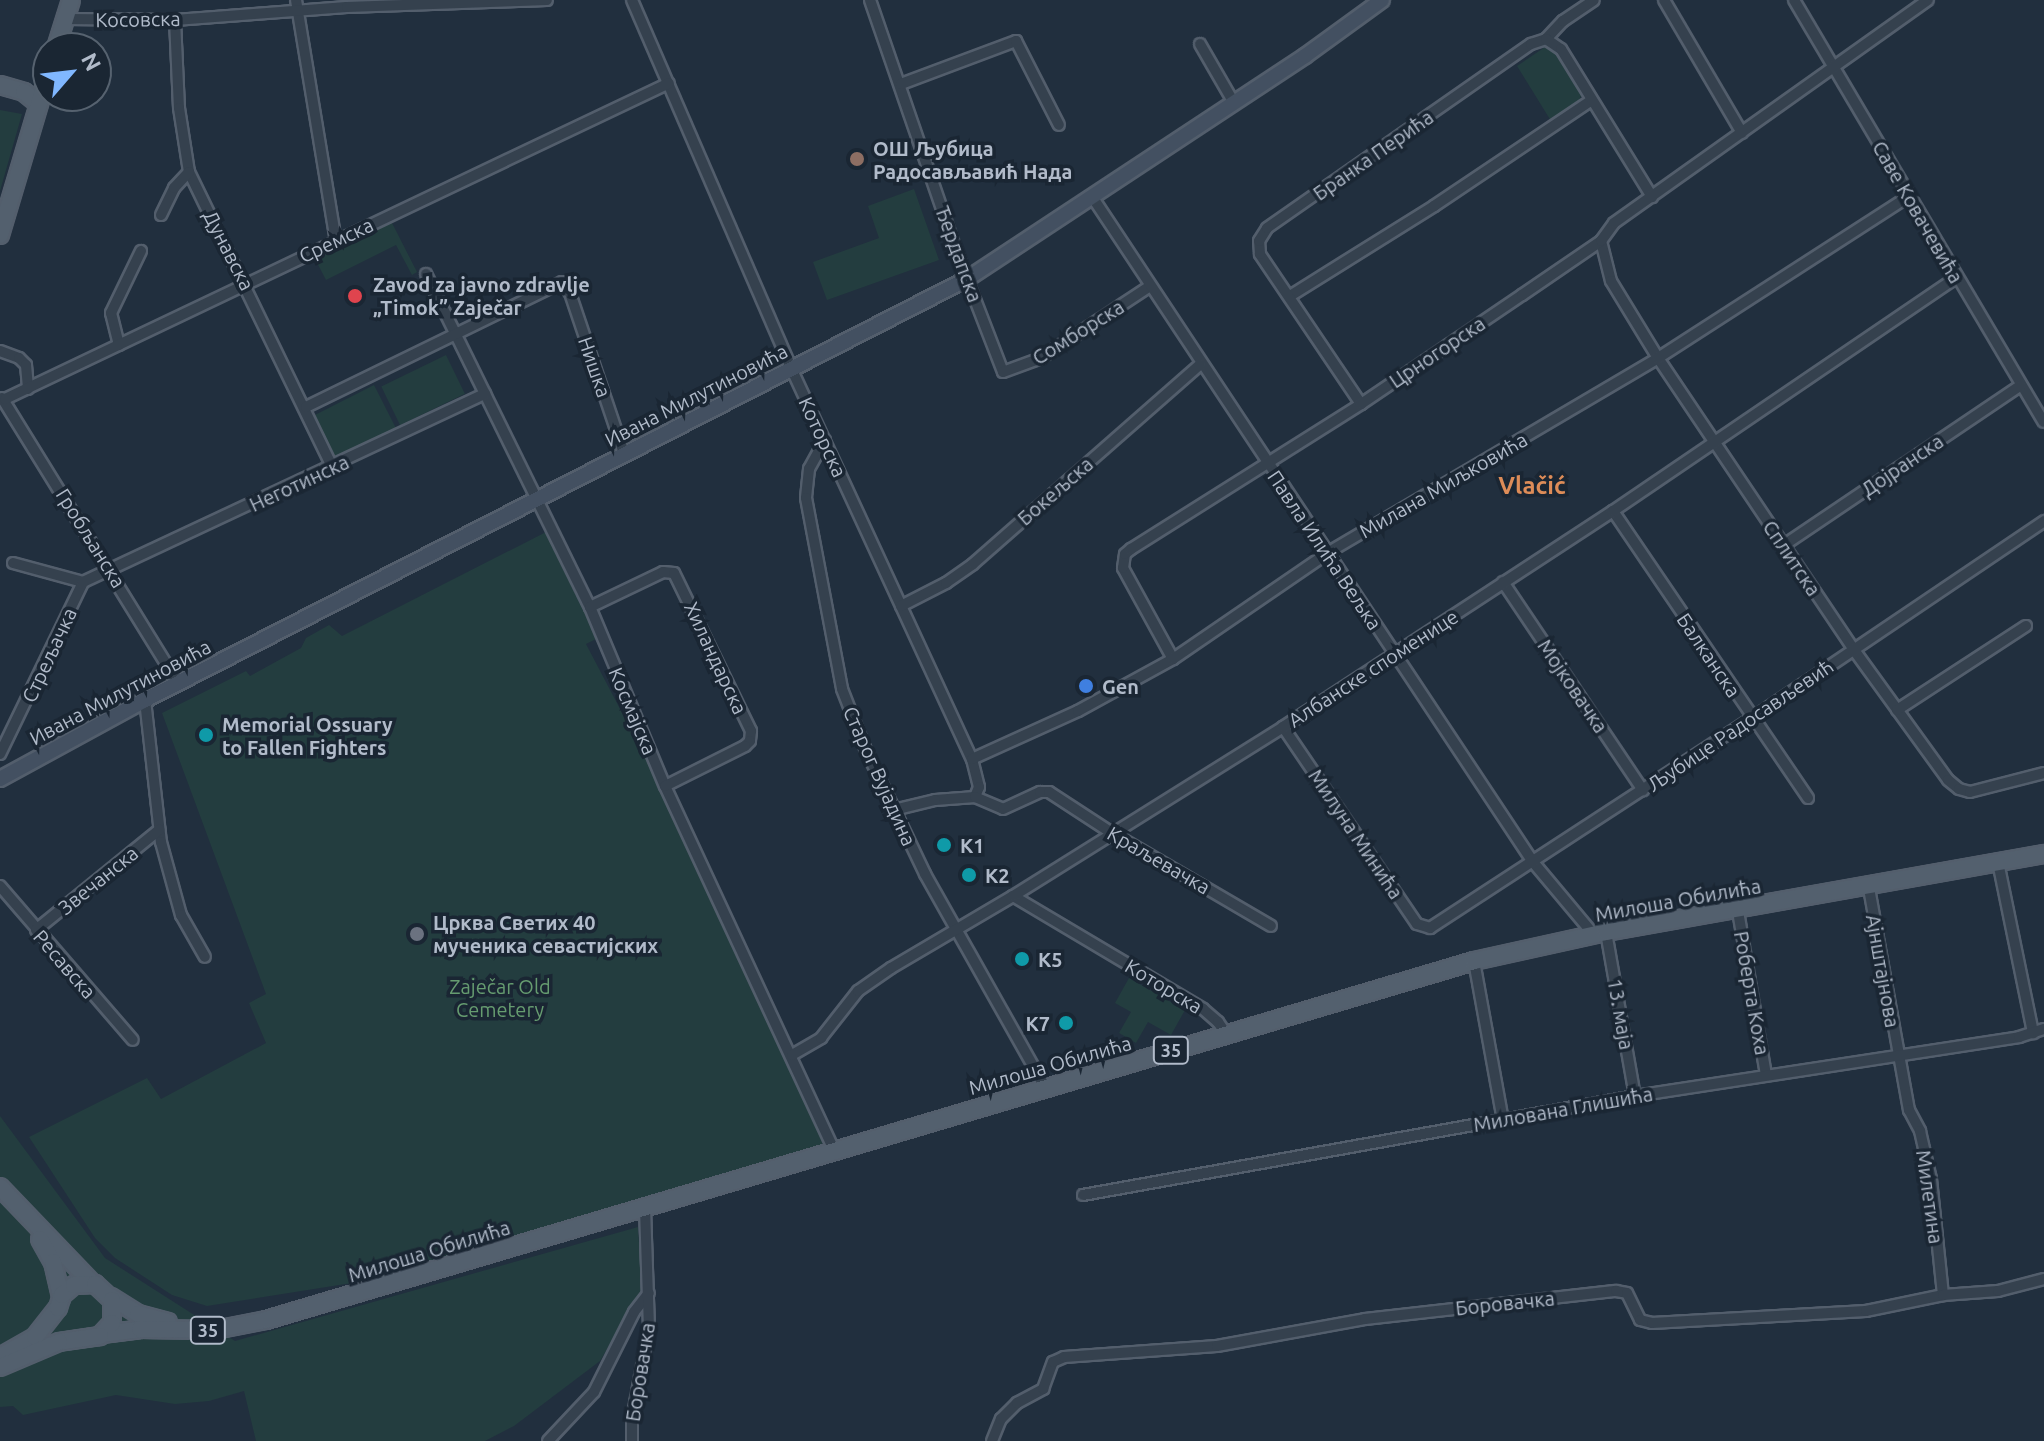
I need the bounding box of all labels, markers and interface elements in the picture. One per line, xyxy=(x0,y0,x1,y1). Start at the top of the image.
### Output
street label: Косовска xyxy=(95,6,181,32)
north arrow xyxy=(32,32,112,112)
text: N xyxy=(77,48,107,75)
street label: Бранка Перића xyxy=(1308,105,1438,205)
place label: ОШ Љубица Радосављавић Нада xyxy=(873,136,1072,183)
street label: Саве Ковачевића xyxy=(1868,137,1968,287)
marker: ОШ Љубица Радосављавић Нада xyxy=(848,150,866,168)
street label: Ђердапска xyxy=(930,203,988,305)
street label: Дунавска xyxy=(199,206,259,294)
street label: Сремска xyxy=(295,212,377,268)
place label: Zavod za javno zdravlje „Timok” Zaječar xyxy=(373,272,590,319)
marker: Zavod za javno zdravlje „Timok” Zaječar xyxy=(344,285,366,307)
street label: Сомборска xyxy=(1028,294,1128,370)
street label: Црногорска xyxy=(1384,311,1490,393)
street label: Нишка xyxy=(573,334,617,400)
street label: Ивана Милутиновића xyxy=(601,338,791,452)
street label: Которска xyxy=(794,393,852,481)
street label: Милана Миљковића xyxy=(1355,427,1531,543)
street label: Дојранска xyxy=(1856,429,1948,501)
street label: Неготинска xyxy=(245,450,353,516)
street label: Бокељска xyxy=(1012,452,1098,530)
street label: Павла Илића Вељка xyxy=(1263,466,1387,634)
district label: Vlačić xyxy=(1498,472,1566,500)
street label: Гробљанска xyxy=(51,484,131,592)
street label: Сплитска xyxy=(1758,516,1826,600)
street label: Хиландарска xyxy=(679,598,753,718)
street label: Стрељачка xyxy=(17,604,81,706)
street label: Албанске споменице xyxy=(1283,604,1463,732)
street label: Балканска xyxy=(1672,608,1746,702)
street label: Ивана Милутиновића xyxy=(25,634,215,750)
street label: Мојковачка xyxy=(1533,635,1613,737)
street label: Љубице Радосављевић xyxy=(1642,654,1838,796)
street label: Космајска xyxy=(604,664,662,758)
place label: Gen xyxy=(1102,674,1139,698)
marker: Gen xyxy=(1077,677,1095,695)
street label: Старог Вујадина xyxy=(839,703,921,849)
place label: Memorial Ossuary to Fallen Fighters xyxy=(222,712,393,759)
marker: Memorial Ossuary to Fallen Fighters xyxy=(197,726,215,744)
street label: Милуна Минића xyxy=(1304,764,1408,904)
street label: Краљевачка xyxy=(1103,821,1215,899)
place label: K1 xyxy=(960,833,985,857)
marker: K1 xyxy=(935,836,953,854)
street label: Звечанска xyxy=(53,841,143,919)
place label: K2 xyxy=(985,863,1010,887)
marker: K2 xyxy=(960,866,978,884)
street label: Милоша Обилића xyxy=(1593,874,1763,926)
place label: Црква Светих 40 мученика севастијских xyxy=(433,910,658,957)
street label: Ајнштајнова xyxy=(1861,913,1905,1029)
street label: Ресавска xyxy=(29,925,101,1003)
marker: Црква Светих 40 мученика севастијских xyxy=(408,925,426,943)
street label: Роберта Коха xyxy=(1729,929,1775,1057)
place label: K5 xyxy=(1038,947,1063,971)
marker: K5 xyxy=(1013,950,1031,968)
street label: Которска xyxy=(1121,954,1207,1018)
park label: Zaječar Old Cemetery xyxy=(449,974,551,1021)
street label: 13. маја xyxy=(1603,976,1639,1052)
place label: K7 xyxy=(1025,1011,1050,1035)
marker: K7 xyxy=(1057,1014,1075,1032)
street label: Милоша Обилића xyxy=(966,1030,1134,1100)
road number: 35 xyxy=(1151,1036,1191,1064)
street label: Милована Глишића xyxy=(1471,1081,1655,1137)
street label: Милетина xyxy=(1912,1148,1948,1246)
street label: Милоша Обилића xyxy=(345,1215,513,1287)
street label: Боровачка xyxy=(1454,1286,1556,1320)
road number: 35 xyxy=(188,1316,228,1344)
street label: Боровачка xyxy=(620,1321,660,1423)

